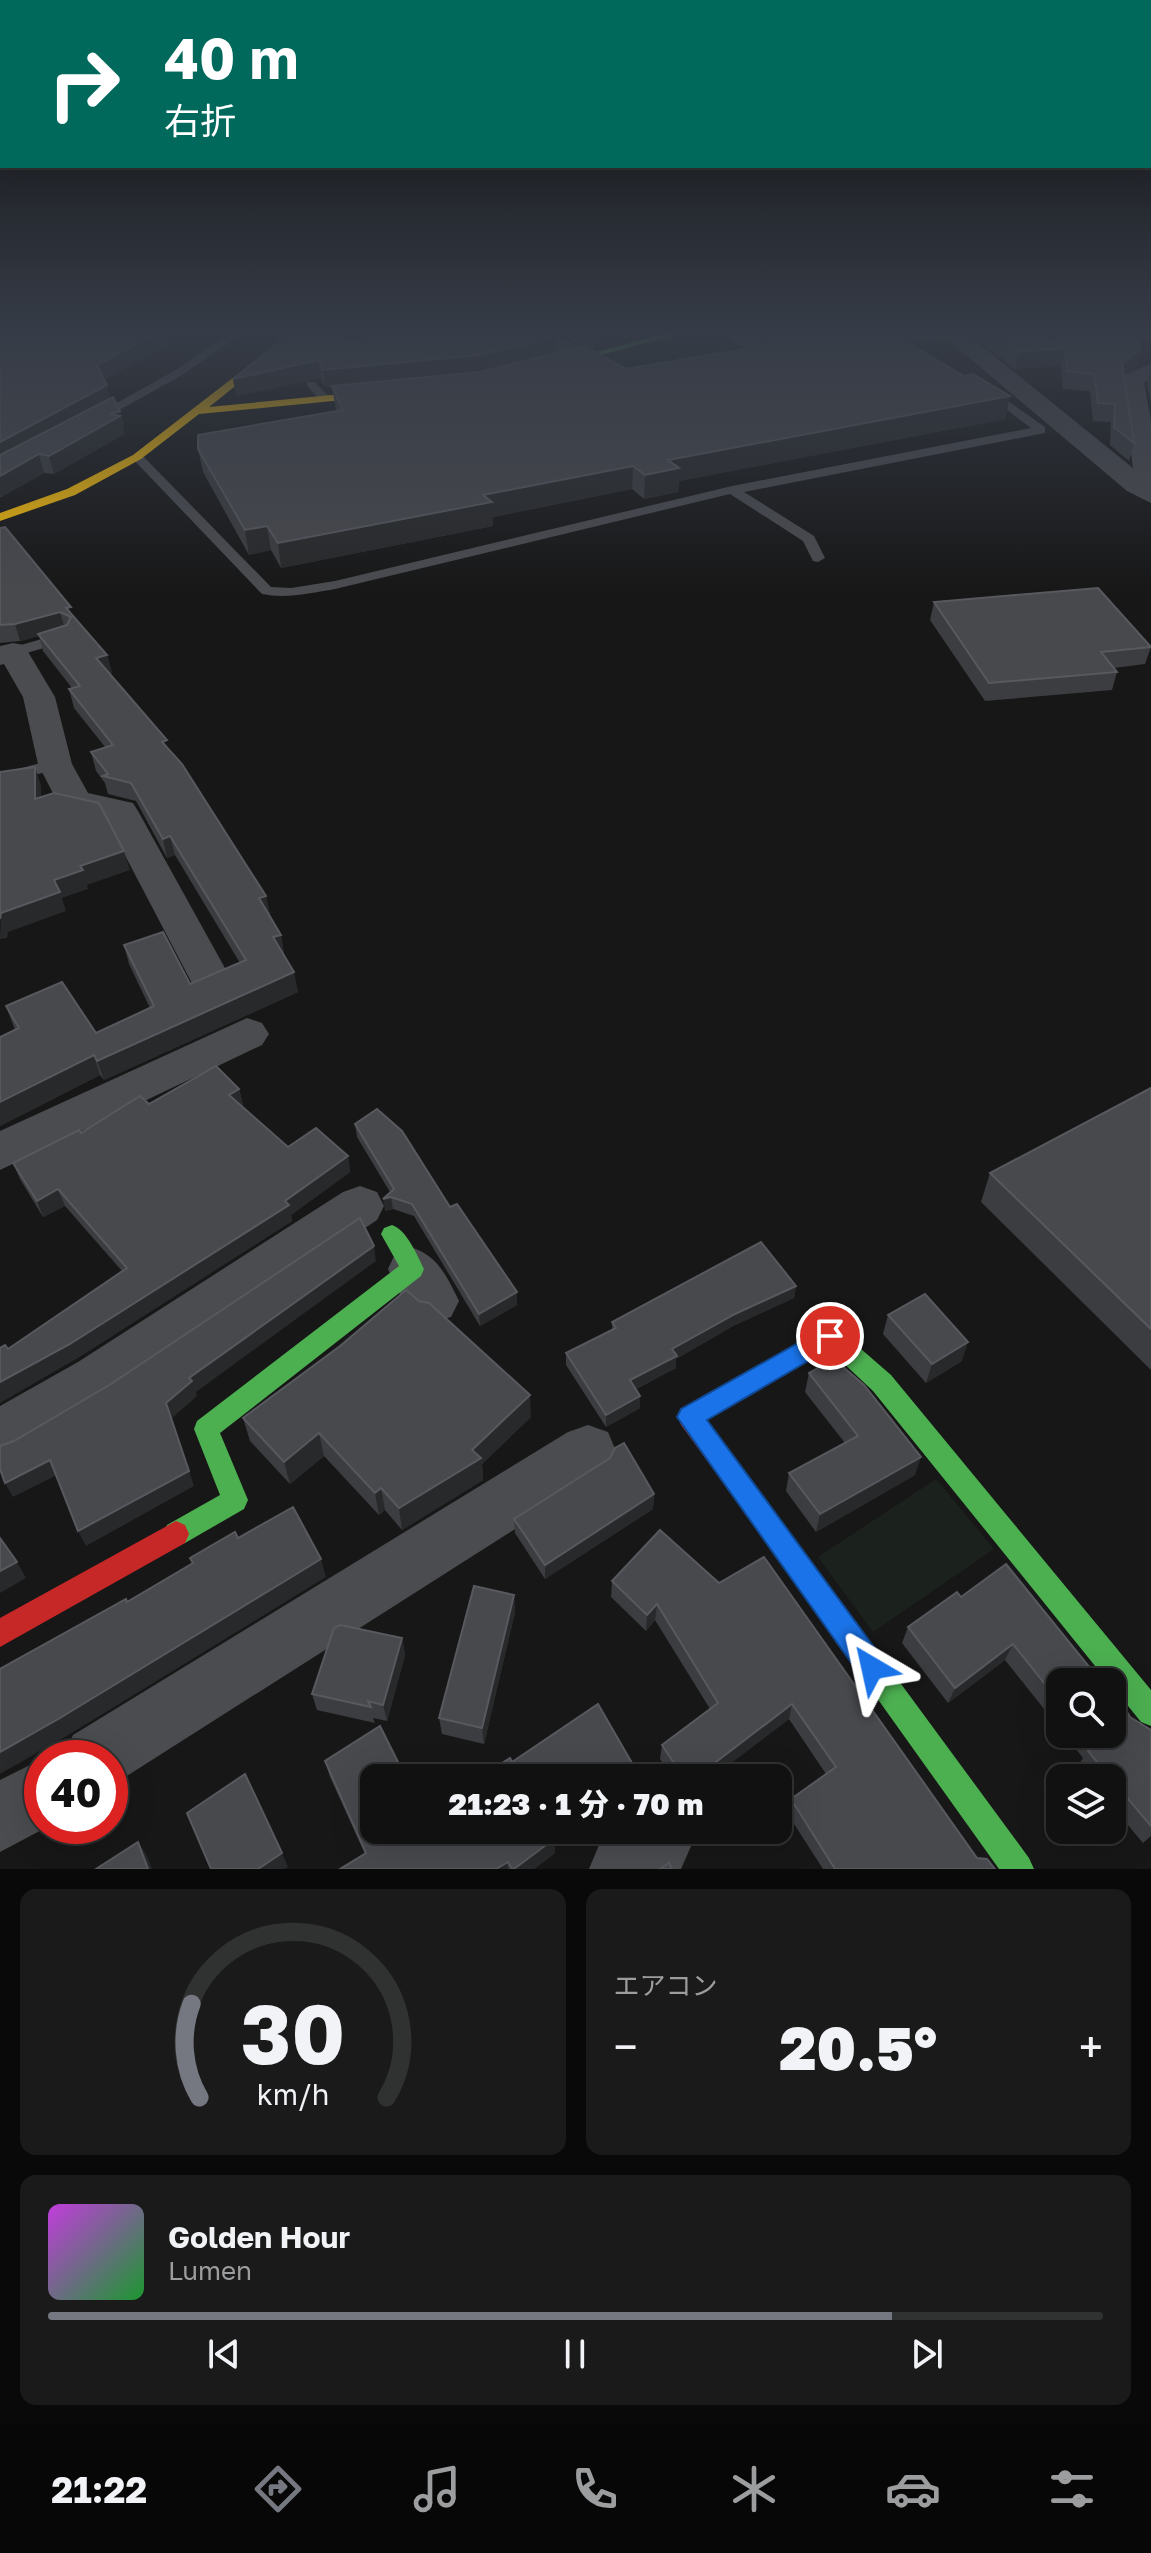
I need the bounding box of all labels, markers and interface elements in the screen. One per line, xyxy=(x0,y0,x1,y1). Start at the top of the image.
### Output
text: 40 m xyxy=(164,24,298,91)
icon: right xyxy=(32,32,136,136)
text: 右折 xyxy=(164,99,236,142)
pin xyxy=(796,1302,864,1370)
icon: arrive xyxy=(808,1314,852,1358)
position arrow xyxy=(830,1626,914,1710)
map controls xyxy=(1046,1668,1126,1844)
button: search xyxy=(1046,1668,1126,1748)
speed limit sign: 40 xyxy=(24,1740,128,1844)
button: layers xyxy=(1046,1764,1126,1844)
text: 21:23 · 1 分 · 70 m xyxy=(449,1786,703,1822)
text: エアコン xyxy=(614,1970,718,2001)
text: 30 xyxy=(240,1982,345,2082)
text: 20.5° xyxy=(779,2011,937,2083)
text: − xyxy=(614,2020,638,2073)
text: + xyxy=(1079,2020,1103,2073)
text: km/h xyxy=(256,2077,329,2111)
text: Golden Hour xyxy=(168,2219,350,2255)
text: Lumen xyxy=(168,2255,252,2286)
icon: previous xyxy=(202,2332,246,2376)
icon: pause xyxy=(553,2332,597,2376)
icon: next xyxy=(905,2332,949,2376)
icon: directions xyxy=(250,2461,306,2517)
icon: music xyxy=(409,2461,465,2517)
icon: phone xyxy=(567,2461,623,2517)
icon: climate xyxy=(726,2461,782,2517)
icon: car xyxy=(885,2461,941,2517)
icon: filters xyxy=(1044,2461,1100,2517)
text: 21:22 xyxy=(51,2468,147,2511)

